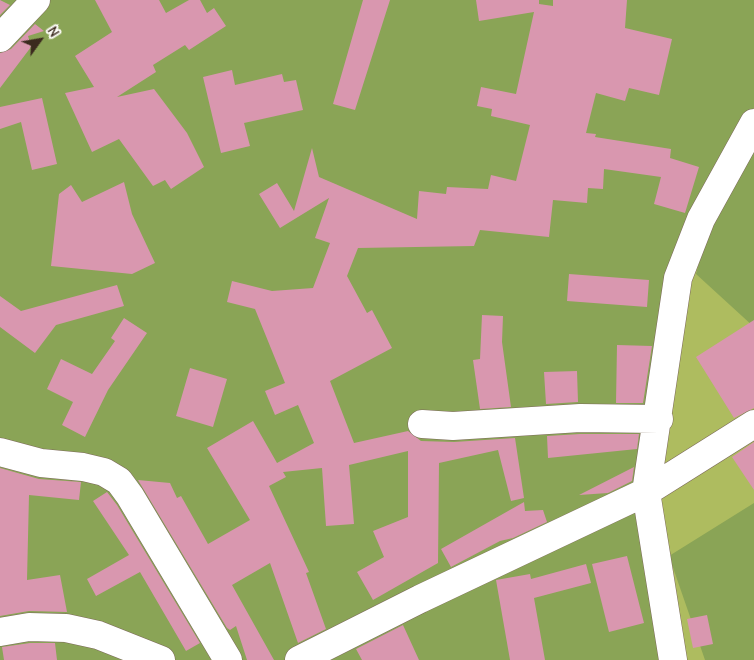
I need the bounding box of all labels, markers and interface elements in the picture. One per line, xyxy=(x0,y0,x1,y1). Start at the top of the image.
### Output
north arrow xyxy=(15,15,65,65)
text: N xyxy=(44,23,63,40)

